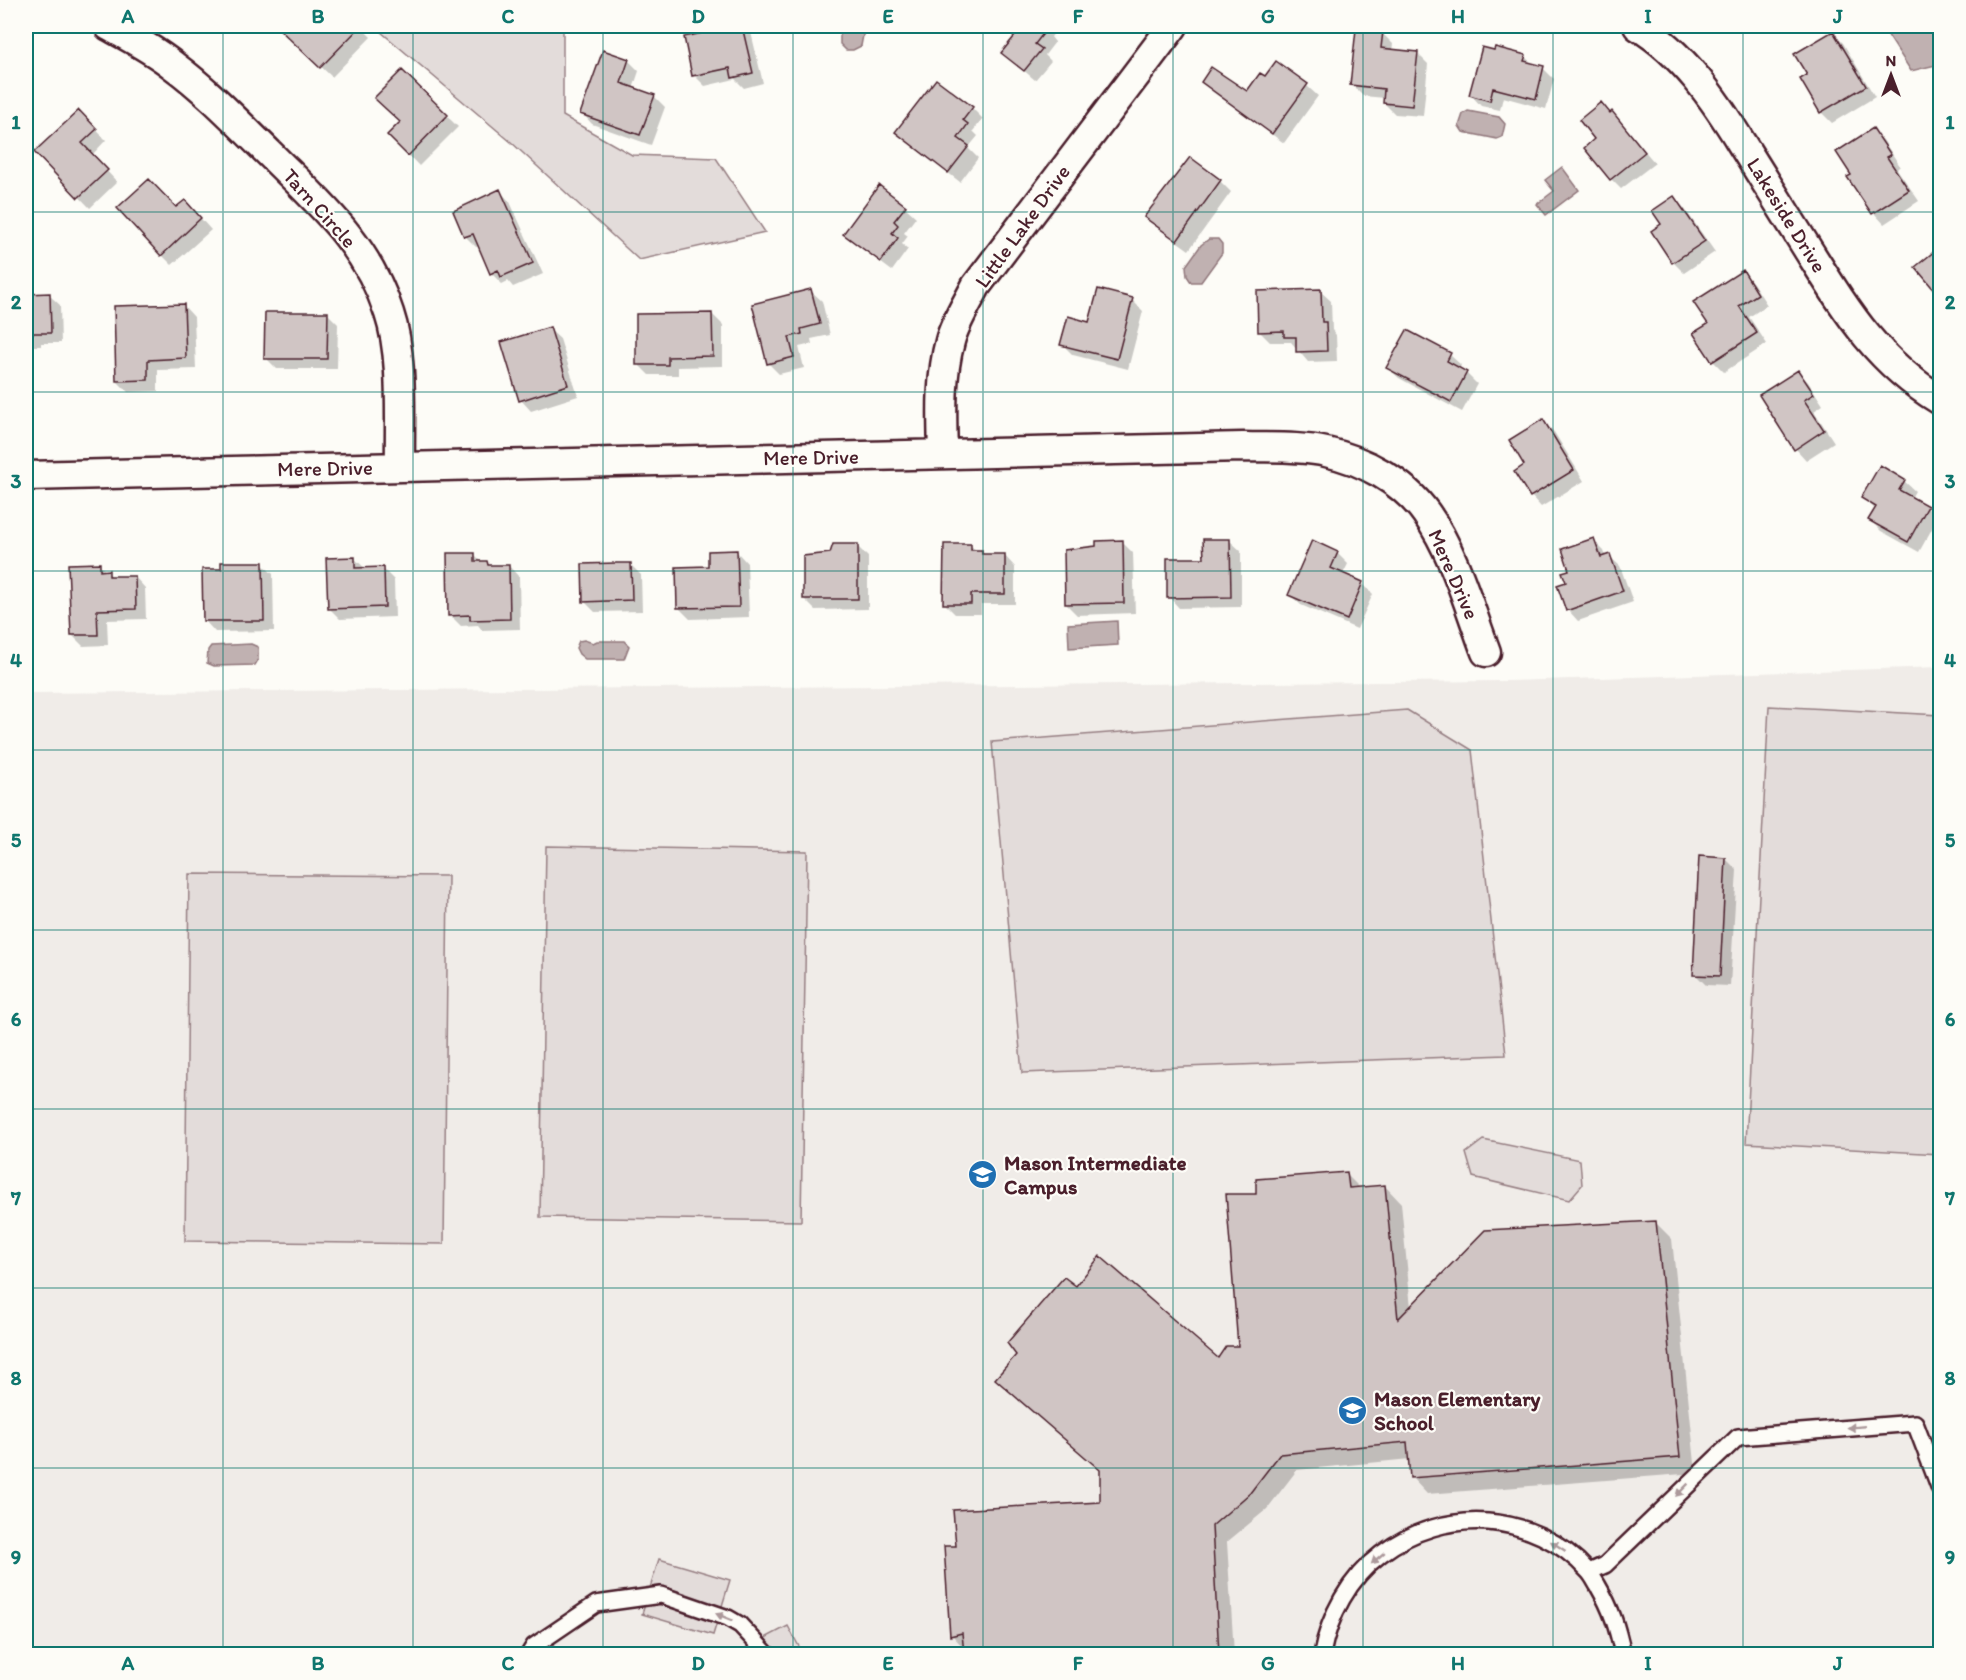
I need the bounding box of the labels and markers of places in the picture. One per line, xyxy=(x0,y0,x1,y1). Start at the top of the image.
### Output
place label: Mason Intermediate Campus xyxy=(1004,1150,1187,1200)
school or university icon: Mason Intermediate Campus xyxy=(967,1158,999,1190)
place label: Mason Elementary School xyxy=(1374,1386,1540,1435)
school or university icon: Mason Elementary School xyxy=(1337,1394,1369,1426)

